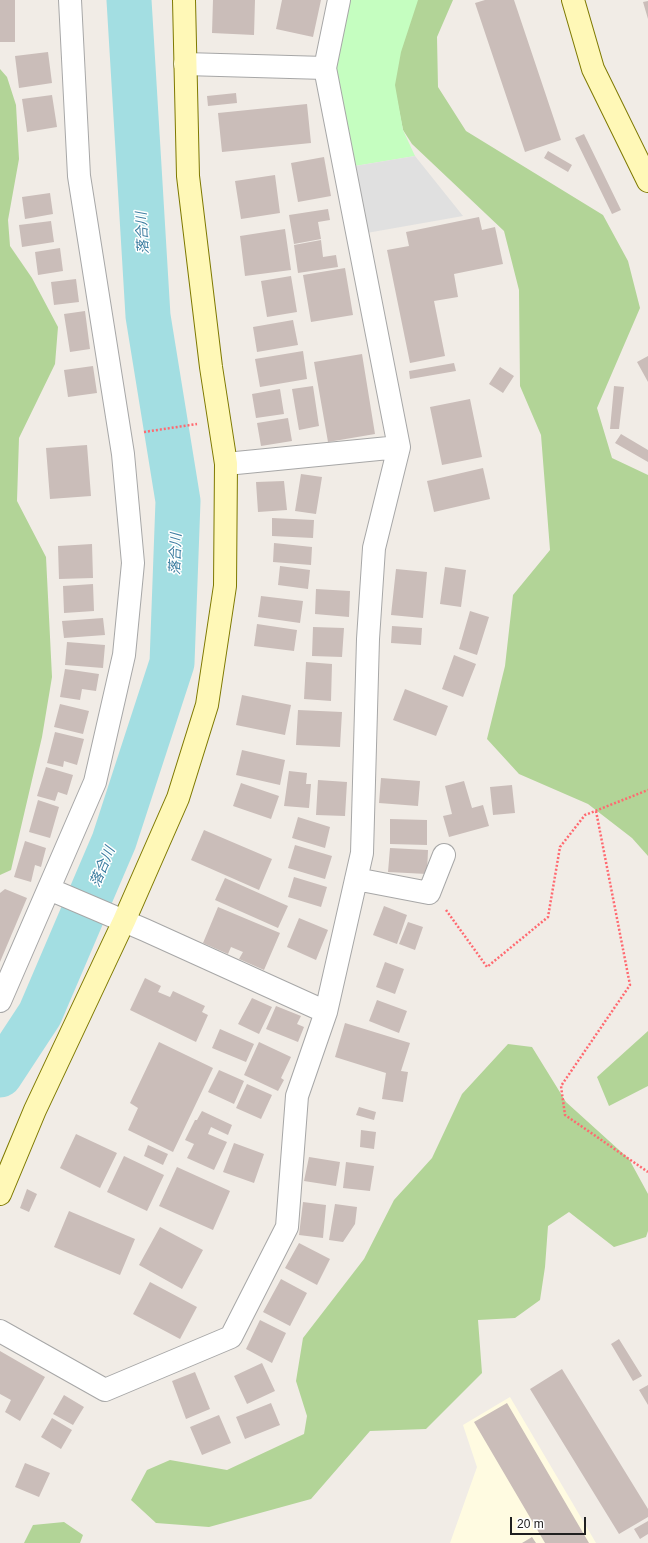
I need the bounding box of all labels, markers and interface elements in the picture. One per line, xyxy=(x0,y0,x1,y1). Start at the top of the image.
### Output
water label: 落合川 xyxy=(134,212,152,254)
water label: 落合川 xyxy=(167,533,185,575)
water label: 落合川 xyxy=(87,844,119,890)
scale bar xyxy=(512,1509,588,1535)
text: 20 m xyxy=(517,1517,544,1531)

